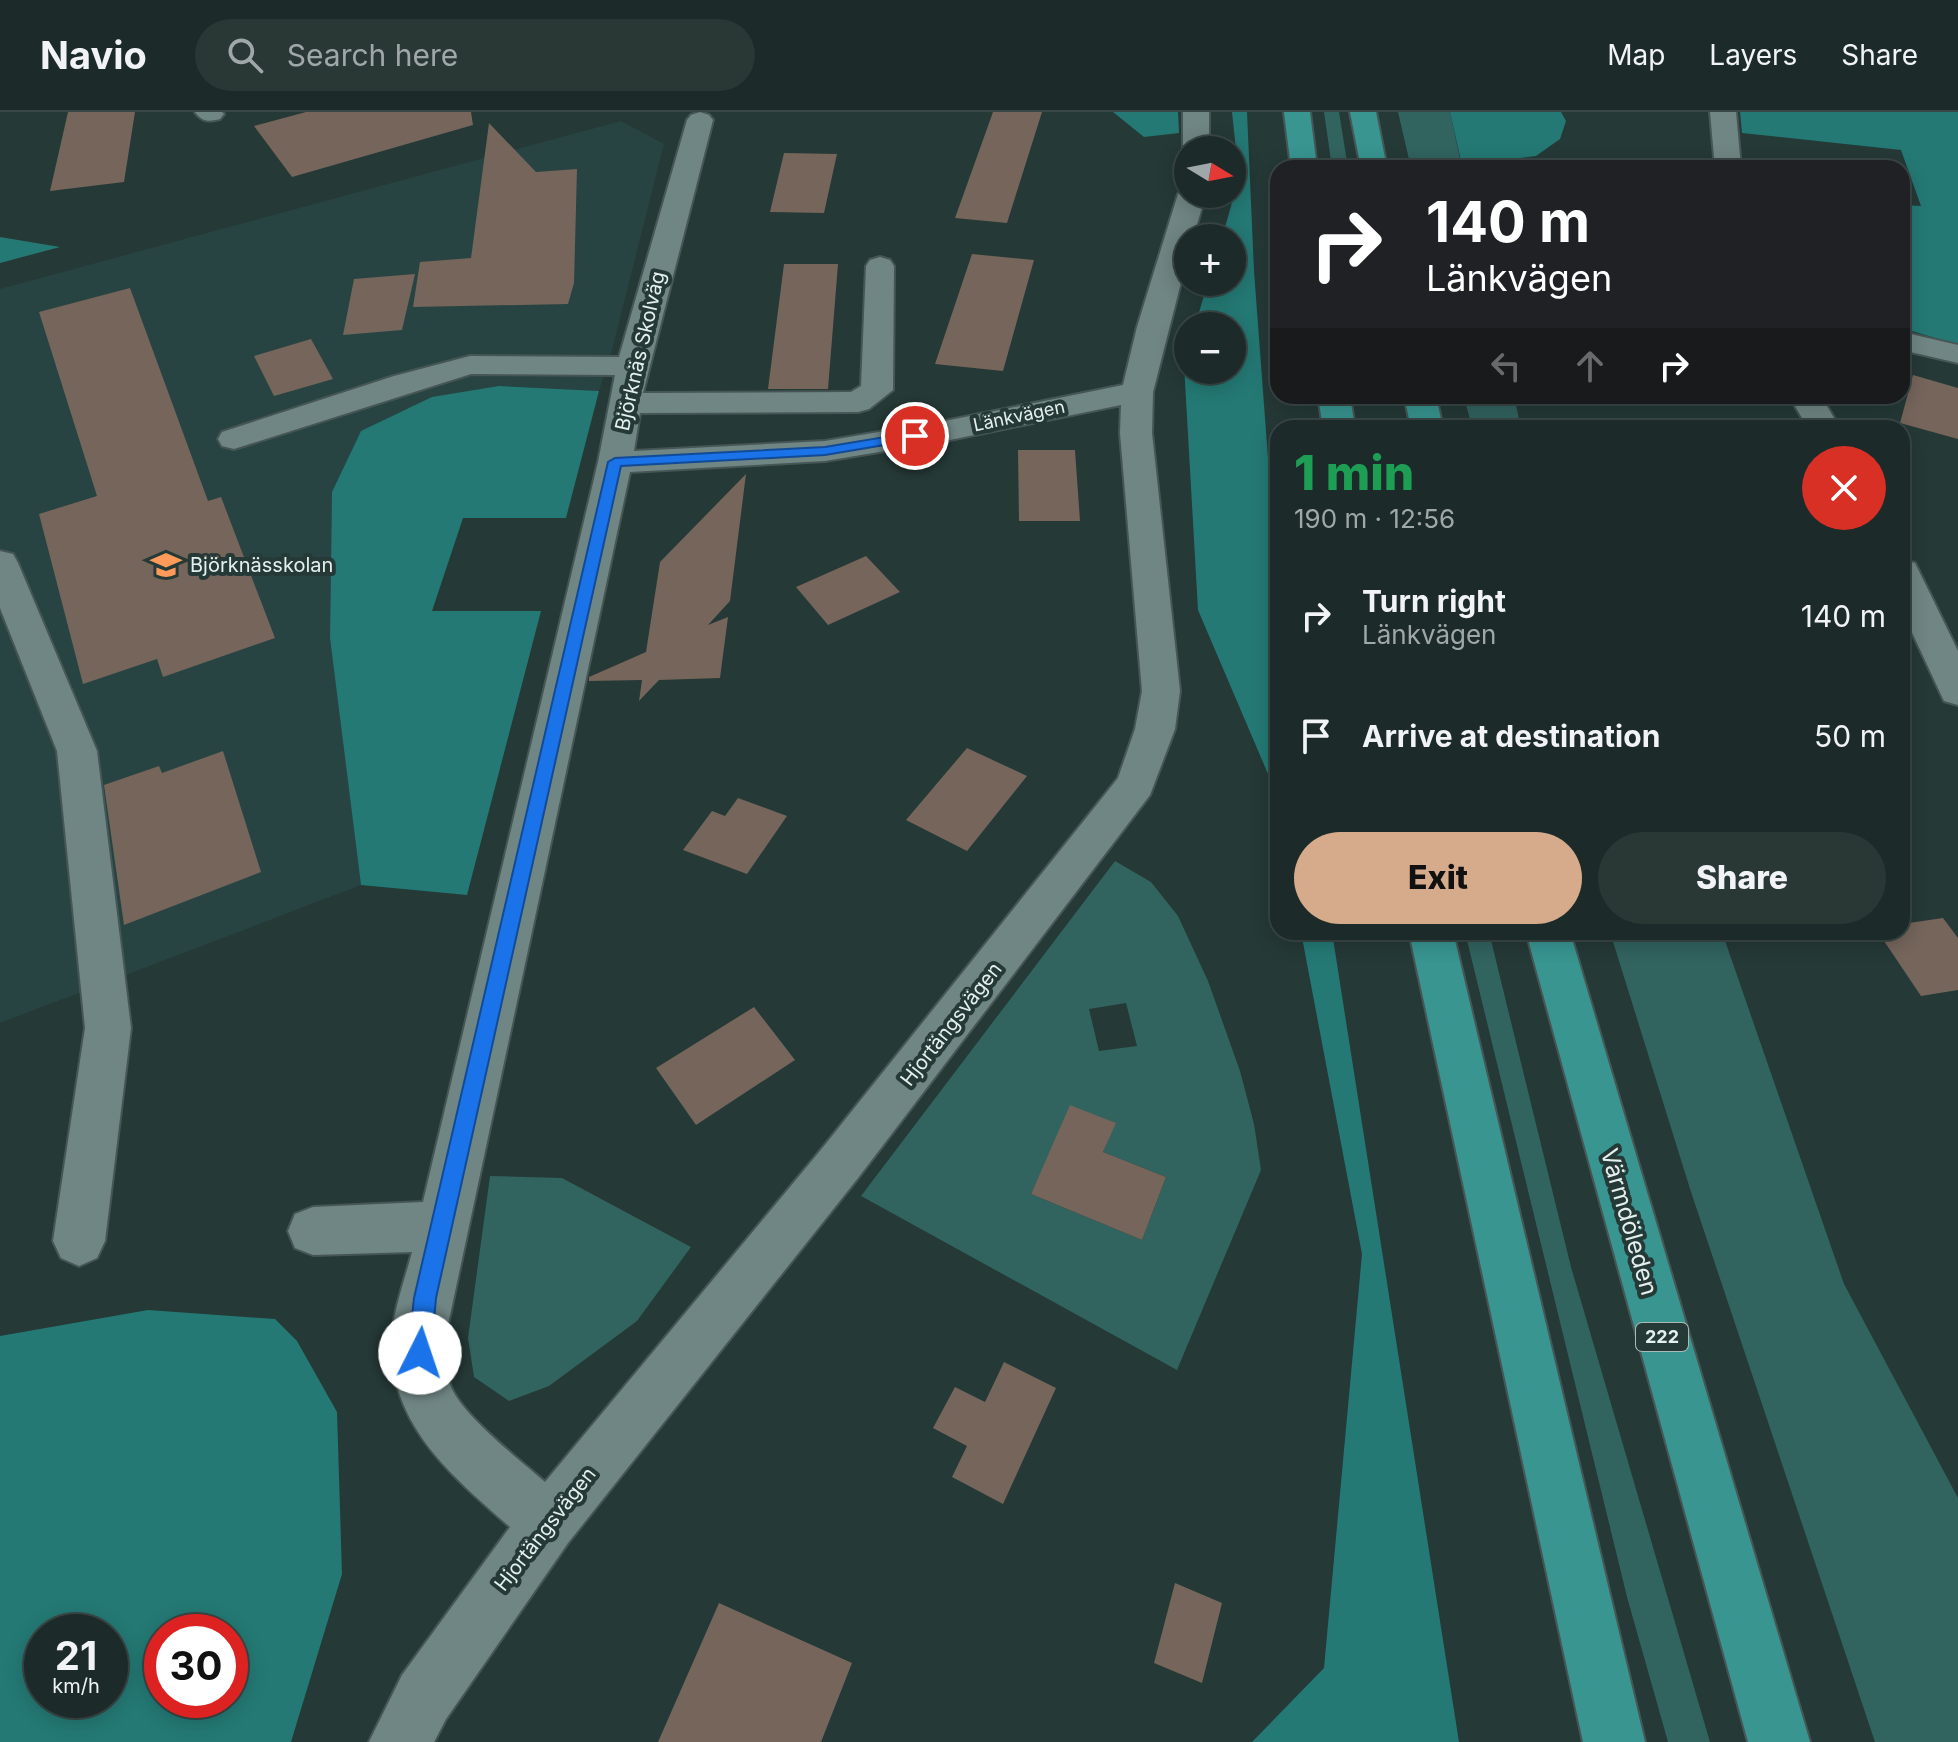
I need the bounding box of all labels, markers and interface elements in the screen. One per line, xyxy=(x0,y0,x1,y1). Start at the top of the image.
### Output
search box xyxy=(195,19,755,91)
text: Navio xyxy=(40,32,147,78)
icon: search xyxy=(223,33,267,77)
text: Search here xyxy=(287,37,458,73)
text: Map xyxy=(1607,38,1665,72)
text: Layers xyxy=(1709,38,1797,72)
text: Share xyxy=(1841,38,1918,72)
north arrow xyxy=(1174,136,1246,208)
map controls xyxy=(1174,136,1246,384)
text: 140 m xyxy=(1426,188,1590,256)
icon: right xyxy=(1294,192,1398,296)
button: + xyxy=(1174,224,1246,296)
text: Länkvägen xyxy=(1426,256,1612,300)
street label: Björknäs Skolväg xyxy=(610,269,670,433)
button: − xyxy=(1174,312,1246,384)
icon: left xyxy=(1484,344,1528,388)
icon: ahead xyxy=(1568,344,1612,388)
icon: right xyxy=(1652,344,1696,388)
street label: Länkvägen xyxy=(971,396,1067,435)
pin xyxy=(881,402,949,470)
icon: arrive xyxy=(893,414,937,458)
text: 1 min xyxy=(1294,443,1414,502)
button: close xyxy=(1802,446,1886,530)
text: 190 m · 12:56 xyxy=(1294,503,1455,534)
school or university icon: Björknässkolan xyxy=(149,548,183,582)
place label: Björknässkolan xyxy=(190,553,333,577)
text: Turn right xyxy=(1362,583,1506,619)
icon: right xyxy=(1294,594,1338,638)
text: 140 m xyxy=(1801,598,1886,634)
text: Länkvägen xyxy=(1362,619,1496,650)
icon: arrive xyxy=(1294,714,1338,758)
text: Arrive at destination xyxy=(1362,718,1660,754)
text: 50 m xyxy=(1814,718,1886,754)
button: Exit xyxy=(1294,832,1582,924)
button: Share xyxy=(1598,832,1886,924)
street label: Hjortängsvägen xyxy=(895,957,1007,1091)
street label: Värmdöleden xyxy=(1595,1145,1664,1299)
position arrow xyxy=(378,1311,462,1395)
road number: 222 xyxy=(1636,1323,1688,1351)
street label: Hjortängsvägen xyxy=(489,1462,601,1596)
speed limit sign: 30 xyxy=(144,1614,248,1718)
text: 21 xyxy=(55,1631,97,1680)
text: km/h xyxy=(52,1674,100,1698)

